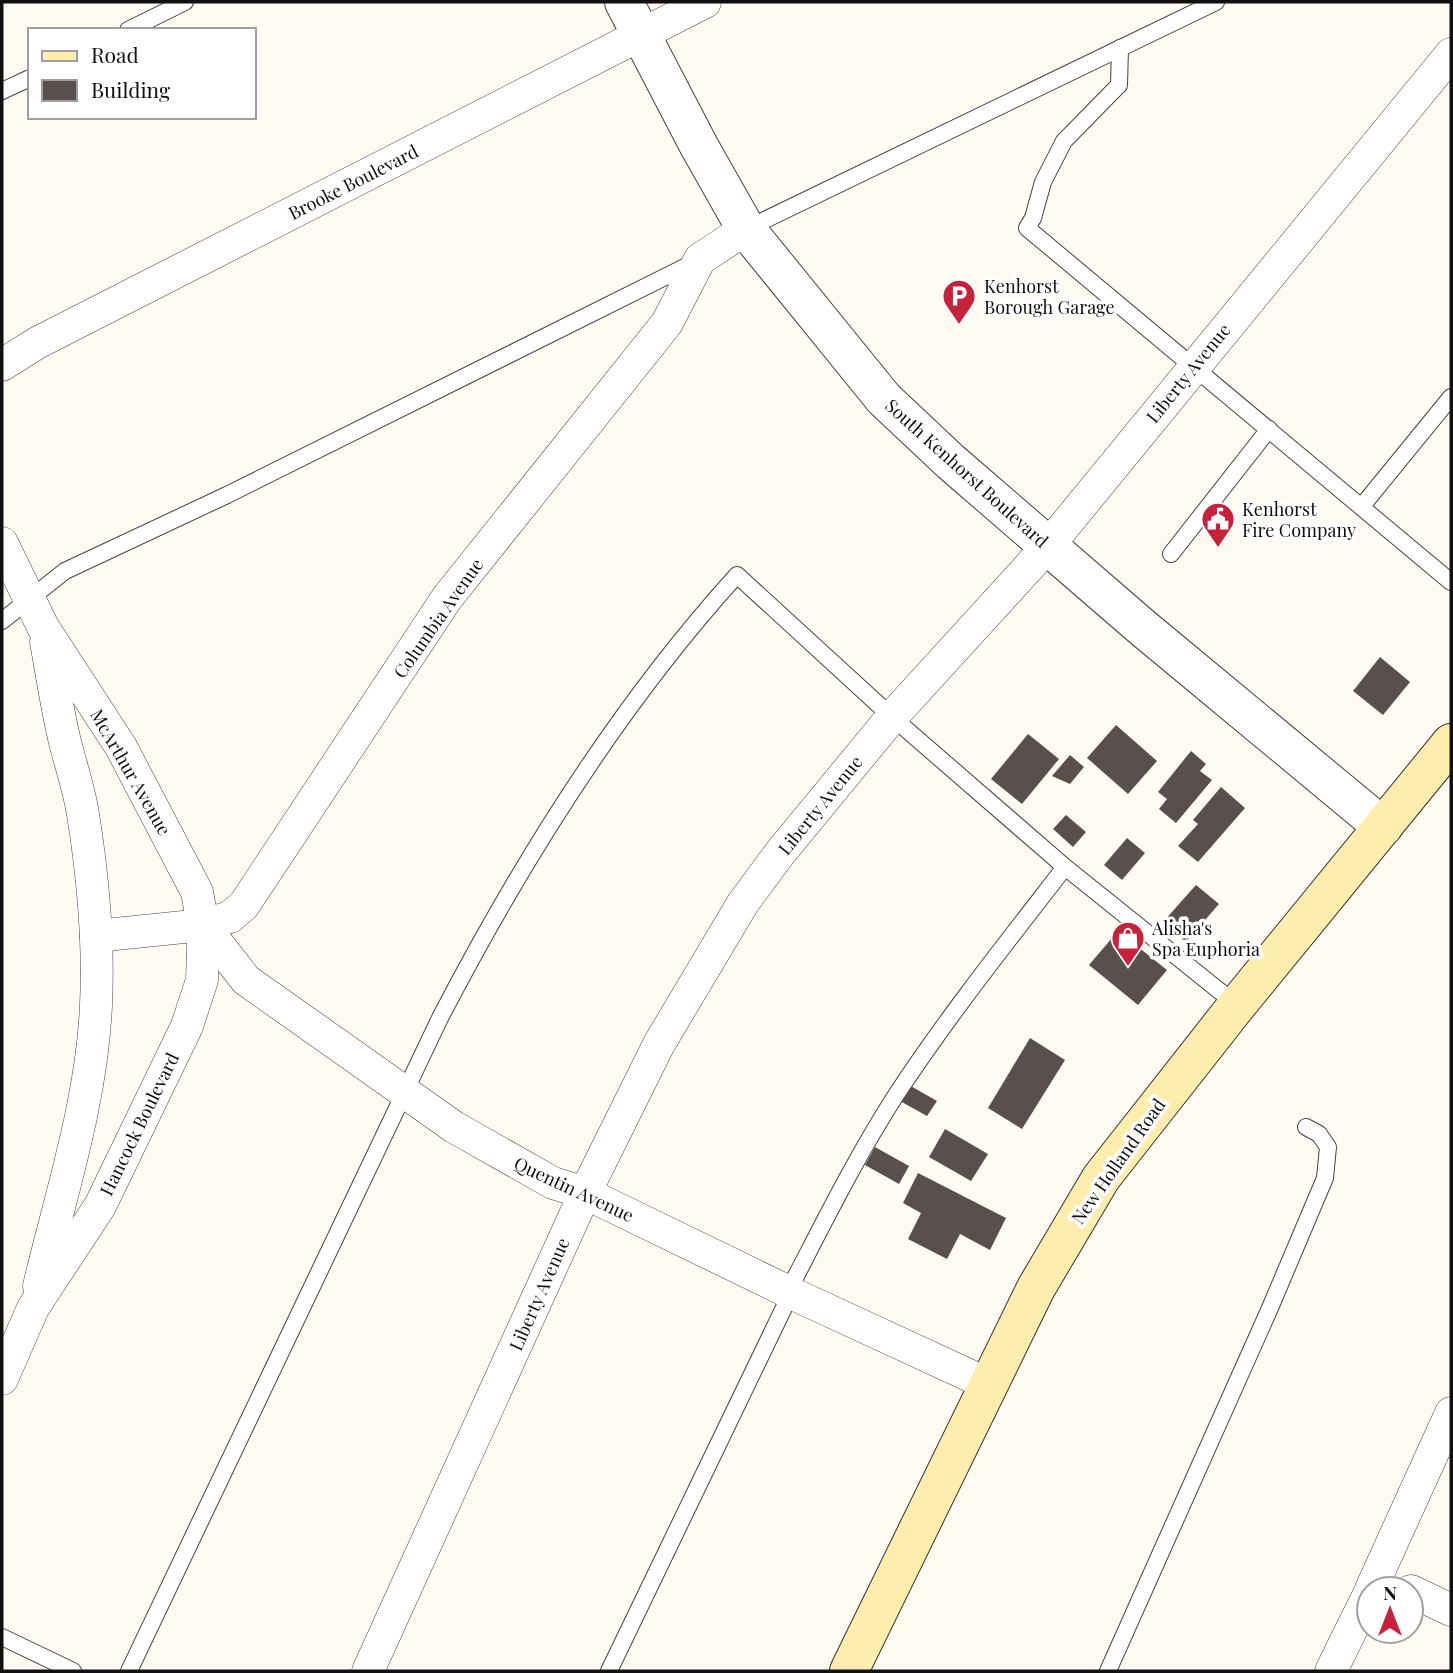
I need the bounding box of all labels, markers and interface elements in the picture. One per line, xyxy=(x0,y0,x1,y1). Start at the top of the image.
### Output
legend xyxy=(28,28,256,119)
text: Road xyxy=(91,40,139,68)
text: Building xyxy=(91,75,170,103)
street label: Brooke Boulevard xyxy=(284,139,422,225)
place label: Kenhorst Borough Garage xyxy=(984,274,1115,319)
parking icon: Kenhorst Borough Garage xyxy=(940,277,978,326)
street label: Liberty Avenue xyxy=(1140,318,1236,428)
street label: South Kenhorst Boulevard xyxy=(880,393,1054,553)
place label: Kenhorst Fire Company xyxy=(1242,497,1356,542)
public building icon: Kenhorst Fire Company xyxy=(1199,500,1237,549)
street label: Columbia Avenue xyxy=(388,553,488,683)
street label: McArthur Avenue xyxy=(85,705,177,839)
street label: Liberty Avenue xyxy=(772,750,868,860)
place label: Alisha's Spa Euphoria xyxy=(1151,916,1260,961)
shop icon: Alisha's Spa Euphoria xyxy=(1109,919,1147,968)
street label: Hancock Boulevard xyxy=(94,1048,184,1199)
street label: New Holland Road xyxy=(1066,1093,1171,1229)
street label: Quentin Avenue xyxy=(510,1151,638,1227)
street label: Liberty Avenue xyxy=(503,1234,575,1354)
north arrow xyxy=(1355,1575,1425,1645)
text: N xyxy=(1383,1579,1397,1605)

